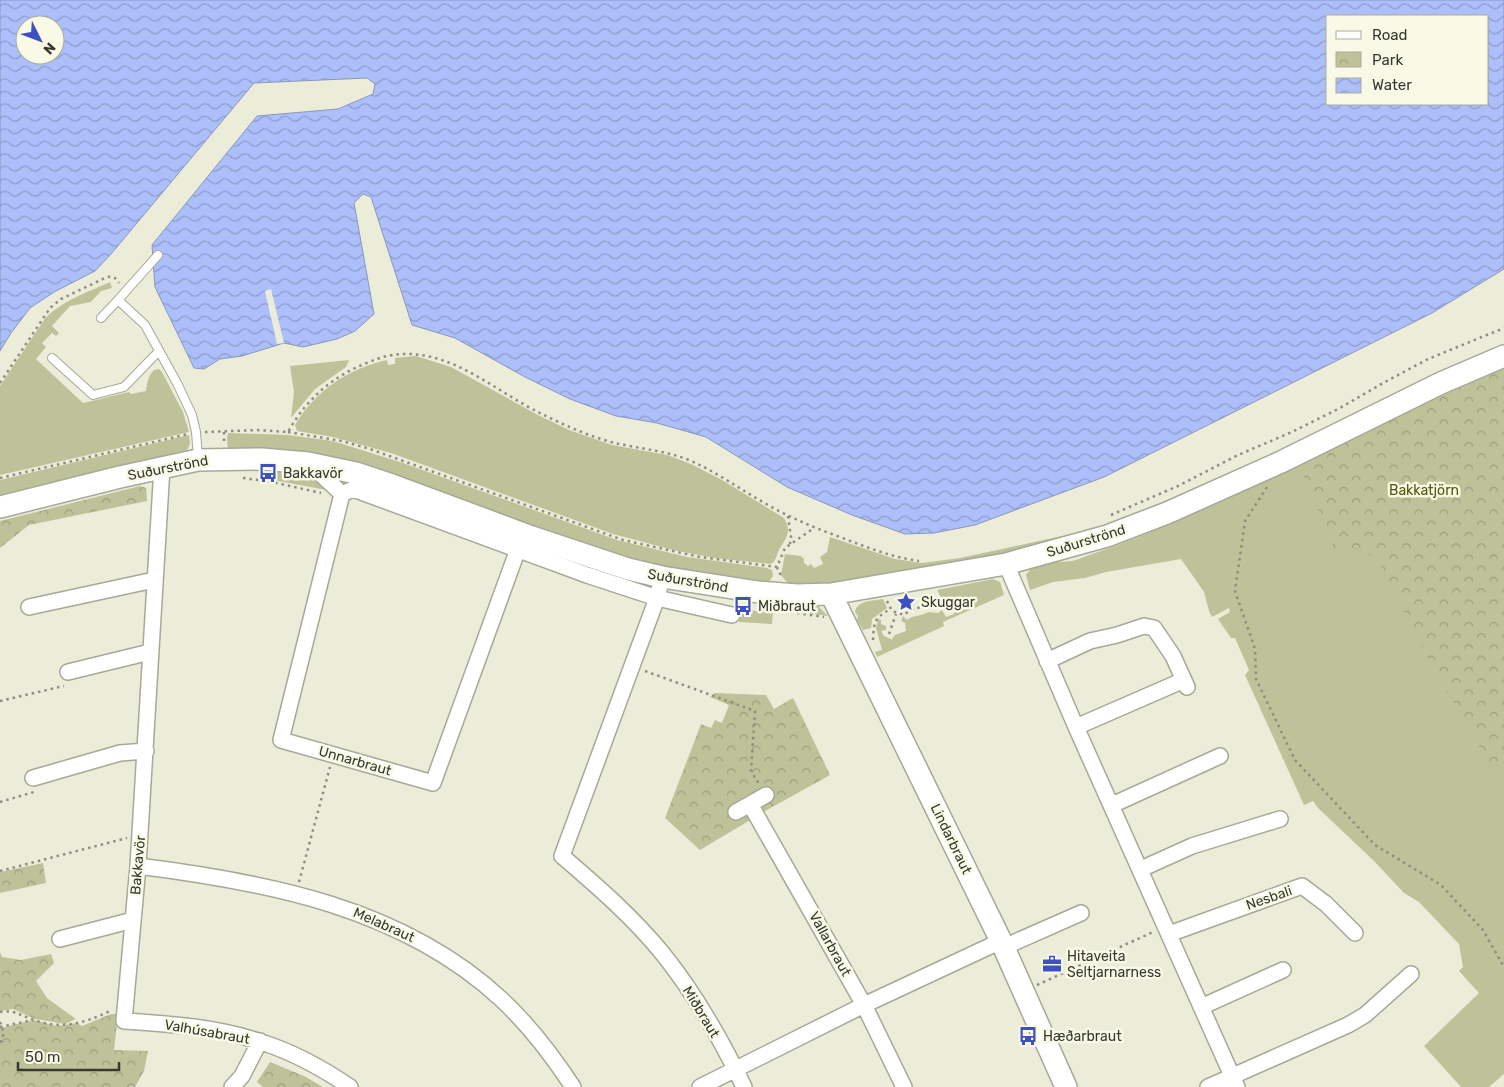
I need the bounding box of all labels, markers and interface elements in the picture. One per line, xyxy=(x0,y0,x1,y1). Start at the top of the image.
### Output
north arrow xyxy=(15,15,65,65)
legend xyxy=(1326,15,1489,105)
text: Road xyxy=(1372,26,1408,44)
text: N xyxy=(40,39,59,58)
text: Park xyxy=(1372,51,1403,69)
text: Water xyxy=(1372,76,1412,94)
street label: Suðurströnd xyxy=(126,452,210,484)
bus stop icon: Bakkavör xyxy=(257,462,279,484)
place label: Bakkavör xyxy=(283,465,344,482)
park label: Bakkatjörn xyxy=(1389,482,1459,499)
street label: Suðurströnd xyxy=(1045,521,1127,561)
street label: Suðurströnd xyxy=(646,566,730,596)
place icon: Skuggar xyxy=(895,591,917,613)
place label: Skuggar xyxy=(921,594,976,611)
bus stop icon: Miðbraut xyxy=(732,595,754,617)
place label: Miðbraut xyxy=(758,598,816,615)
street label: Unnarbraut xyxy=(317,742,394,780)
street label: Lindarbraut xyxy=(927,801,976,877)
street label: Bakkavör xyxy=(127,834,149,896)
street label: Nesbali xyxy=(1244,882,1294,914)
street label: Melabraut xyxy=(351,904,418,946)
street label: Vallarbraut xyxy=(805,909,855,980)
place label: Hitaveita Seltjarnarness xyxy=(1067,948,1161,981)
office icon: Hitaveita Seltjarnarness xyxy=(1041,953,1063,975)
street label: Miðbraut xyxy=(679,983,723,1042)
street label: Valhúsabraut xyxy=(163,1016,252,1048)
bus stop icon: Hæðarbraut xyxy=(1017,1025,1039,1047)
place label: Hæðarbraut xyxy=(1043,1028,1122,1045)
scale bar xyxy=(18,1040,119,1072)
text: 50 m xyxy=(25,1048,60,1066)

